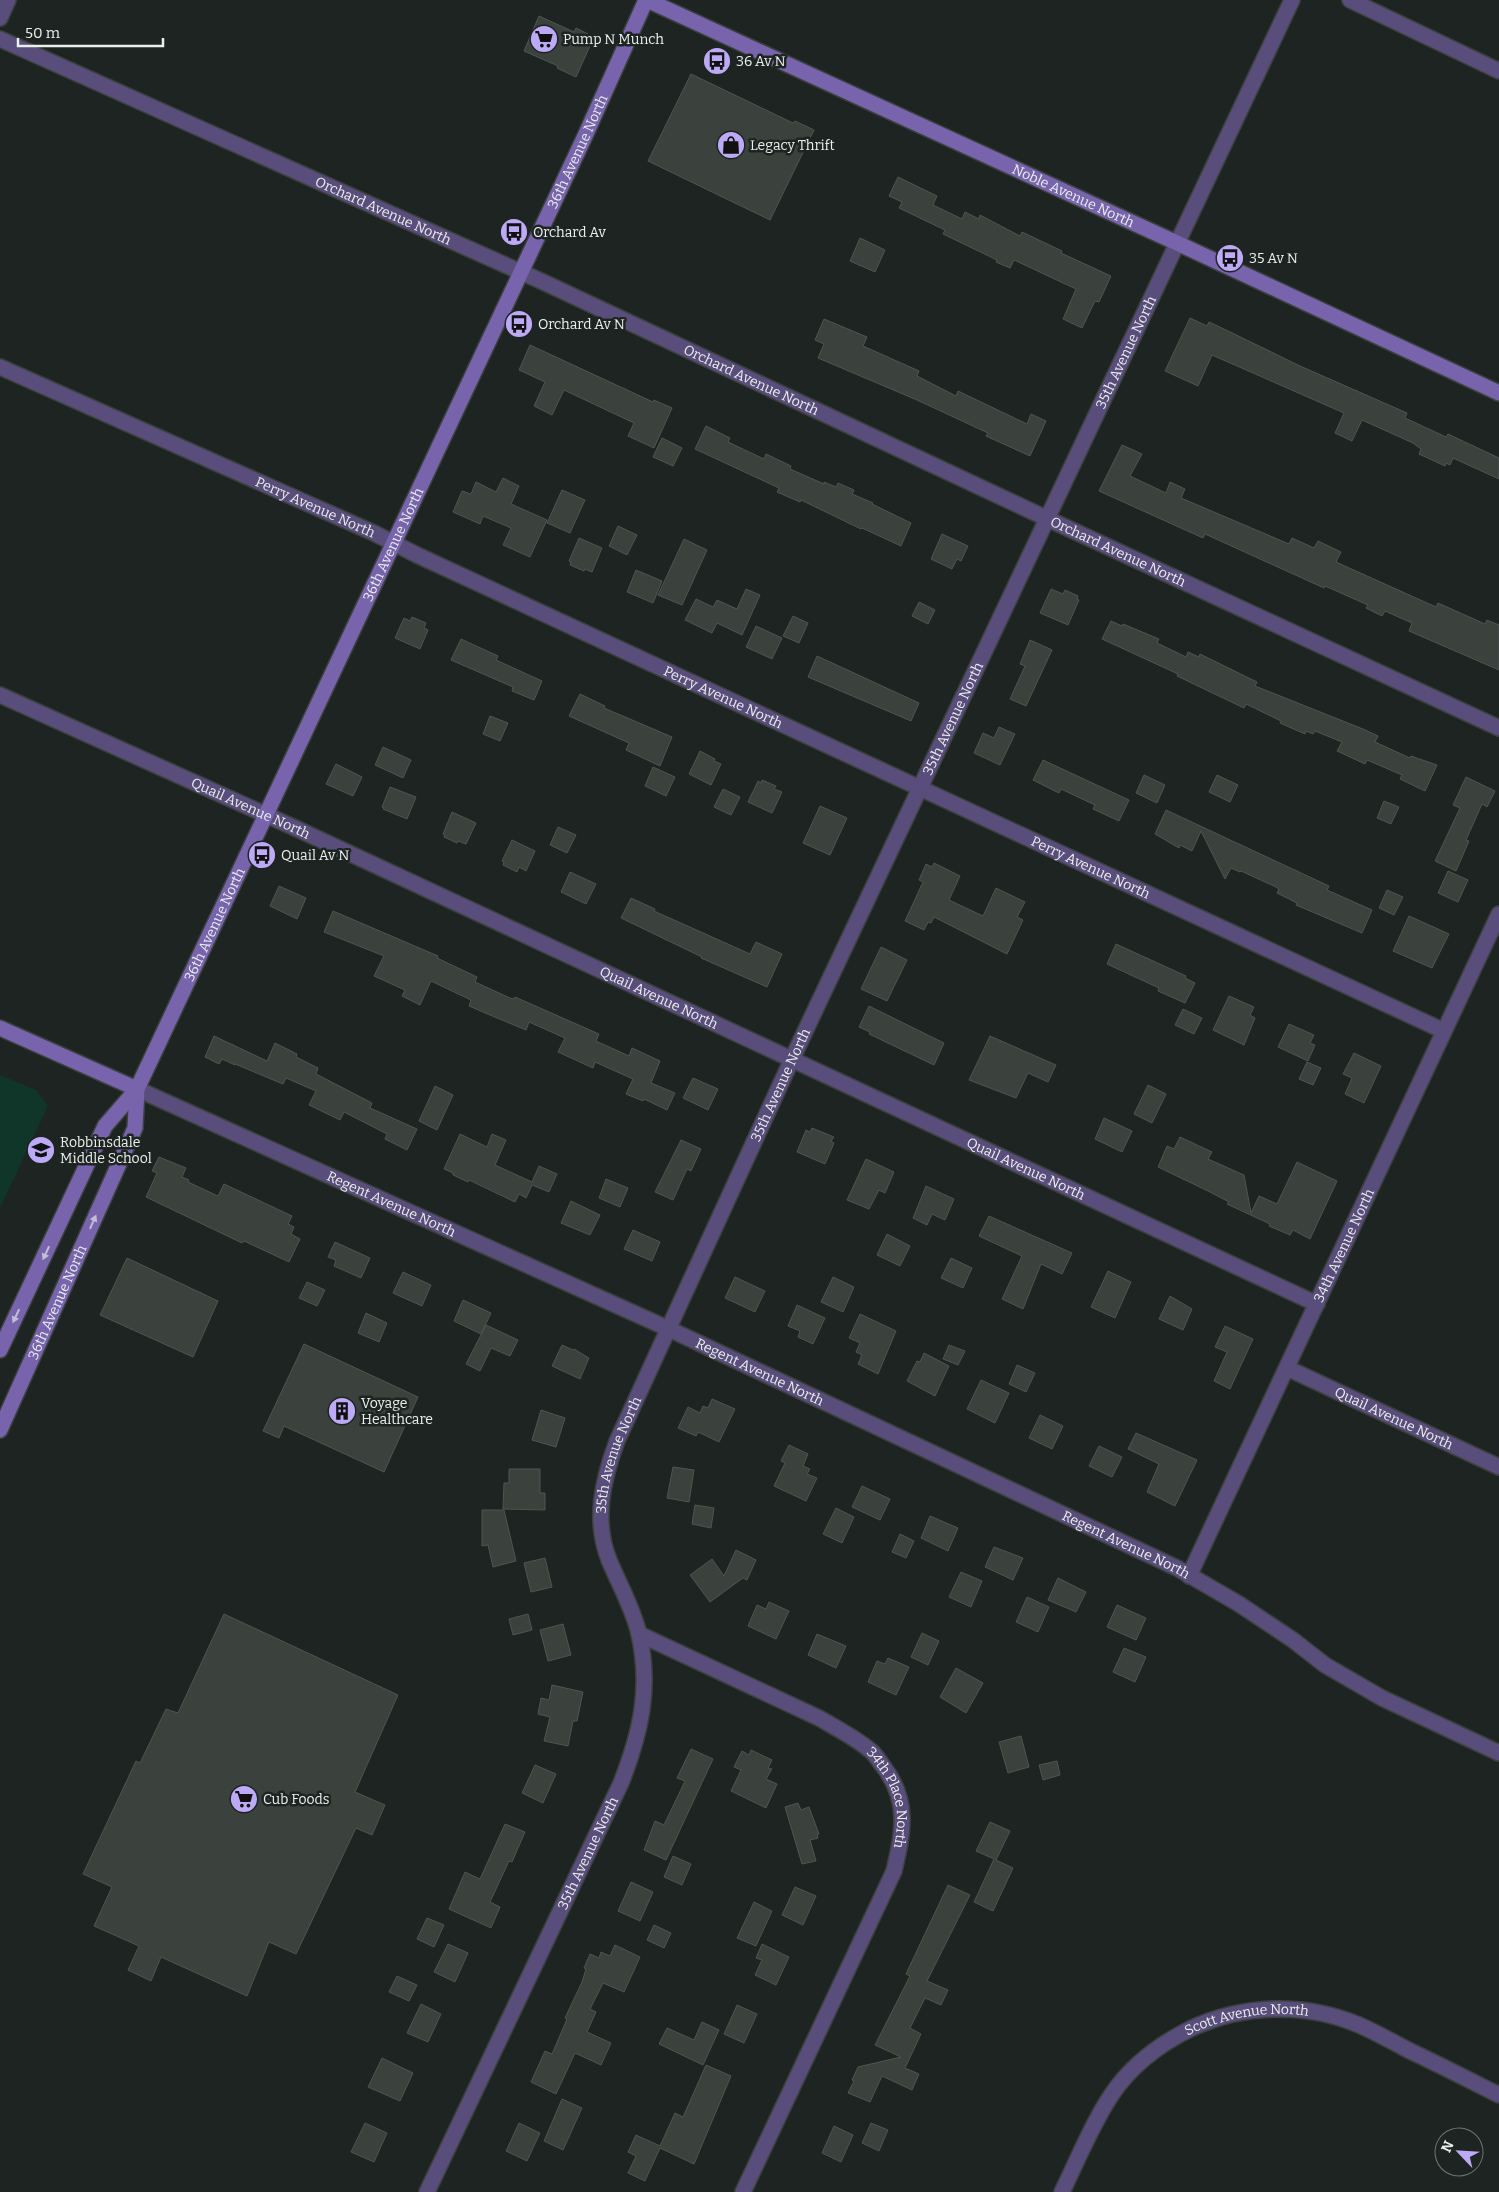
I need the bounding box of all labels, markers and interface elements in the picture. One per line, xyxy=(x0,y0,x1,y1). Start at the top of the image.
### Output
scale bar xyxy=(18,15,162,47)
text: 50 m xyxy=(25,24,61,42)
supermarket icon: Pump N Munch xyxy=(529,24,559,54)
place label: Pump N Munch xyxy=(563,31,664,48)
bus stop icon: 36 Av N xyxy=(702,46,732,76)
place label: 36 Av N xyxy=(736,53,786,70)
street label: 36th Avenue North xyxy=(544,92,611,211)
shop icon: Legacy Thrift xyxy=(716,130,746,160)
place label: Legacy Thrift xyxy=(750,137,835,154)
street label: Noble Avenue North xyxy=(1010,160,1137,231)
street label: Orchard Avenue North xyxy=(313,173,454,248)
bus stop icon: Orchard Av xyxy=(499,217,529,247)
place label: Orchard Av xyxy=(533,224,607,241)
bus stop icon: 35 Av N xyxy=(1215,243,1245,273)
place label: 35 Av N xyxy=(1249,250,1298,267)
street label: 35th Avenue North xyxy=(1092,293,1160,411)
bus stop icon: Orchard Av N xyxy=(504,309,534,339)
place label: Orchard Av N xyxy=(538,316,625,333)
street label: Orchard Avenue North xyxy=(681,341,822,419)
street label: Perry Avenue North xyxy=(253,473,378,541)
street label: 36th Avenue North xyxy=(359,485,427,604)
street label: Orchard Avenue North xyxy=(1048,513,1189,590)
street label: 35th Avenue North xyxy=(919,659,987,778)
street label: Perry Avenue North xyxy=(661,662,786,732)
street label: Quail Avenue North xyxy=(189,774,313,842)
street label: Perry Avenue North xyxy=(1028,832,1153,902)
bus stop icon: Quail Av N xyxy=(247,840,277,870)
place label: Quail Av N xyxy=(281,847,349,864)
street label: 36th Avenue North xyxy=(180,865,248,984)
street label: Quail Avenue North xyxy=(597,963,721,1032)
street label: 35th Avenue North xyxy=(747,1025,814,1144)
place label: Robbinsdale Middle School xyxy=(60,1134,152,1167)
street label: Quail Avenue North xyxy=(964,1134,1088,1203)
school or university icon: Robbinsdale Middle School xyxy=(26,1135,56,1165)
street label: Regent Avenue North xyxy=(324,1167,459,1240)
street label: 34th Avenue North xyxy=(1310,1186,1378,1305)
one-way arrow xyxy=(89,1215,97,1229)
street label: 36th Avenue North xyxy=(24,1242,90,1362)
one-way arrow xyxy=(42,1246,50,1260)
one-way arrow xyxy=(12,1309,20,1323)
street label: Regent Avenue North xyxy=(693,1334,827,1409)
street label: Quail Avenue North xyxy=(1332,1383,1456,1453)
street label: 35th Avenue North xyxy=(592,1393,645,1514)
place label: Voyage Healthcare xyxy=(361,1395,433,1428)
building icon: Voyage Healthcare xyxy=(327,1396,357,1426)
street label: Regent Avenue North xyxy=(1060,1507,1193,1582)
street label: 34th Place North xyxy=(863,1743,911,1850)
supermarket icon: Cub Foods xyxy=(229,1784,259,1814)
place label: Cub Foods xyxy=(263,1791,330,1808)
street label: 35th Avenue North xyxy=(554,1794,622,1912)
street label: Scott Avenue North xyxy=(1182,2000,1310,2039)
north arrow xyxy=(1434,2127,1484,2177)
text: N xyxy=(1438,2138,1458,2155)

